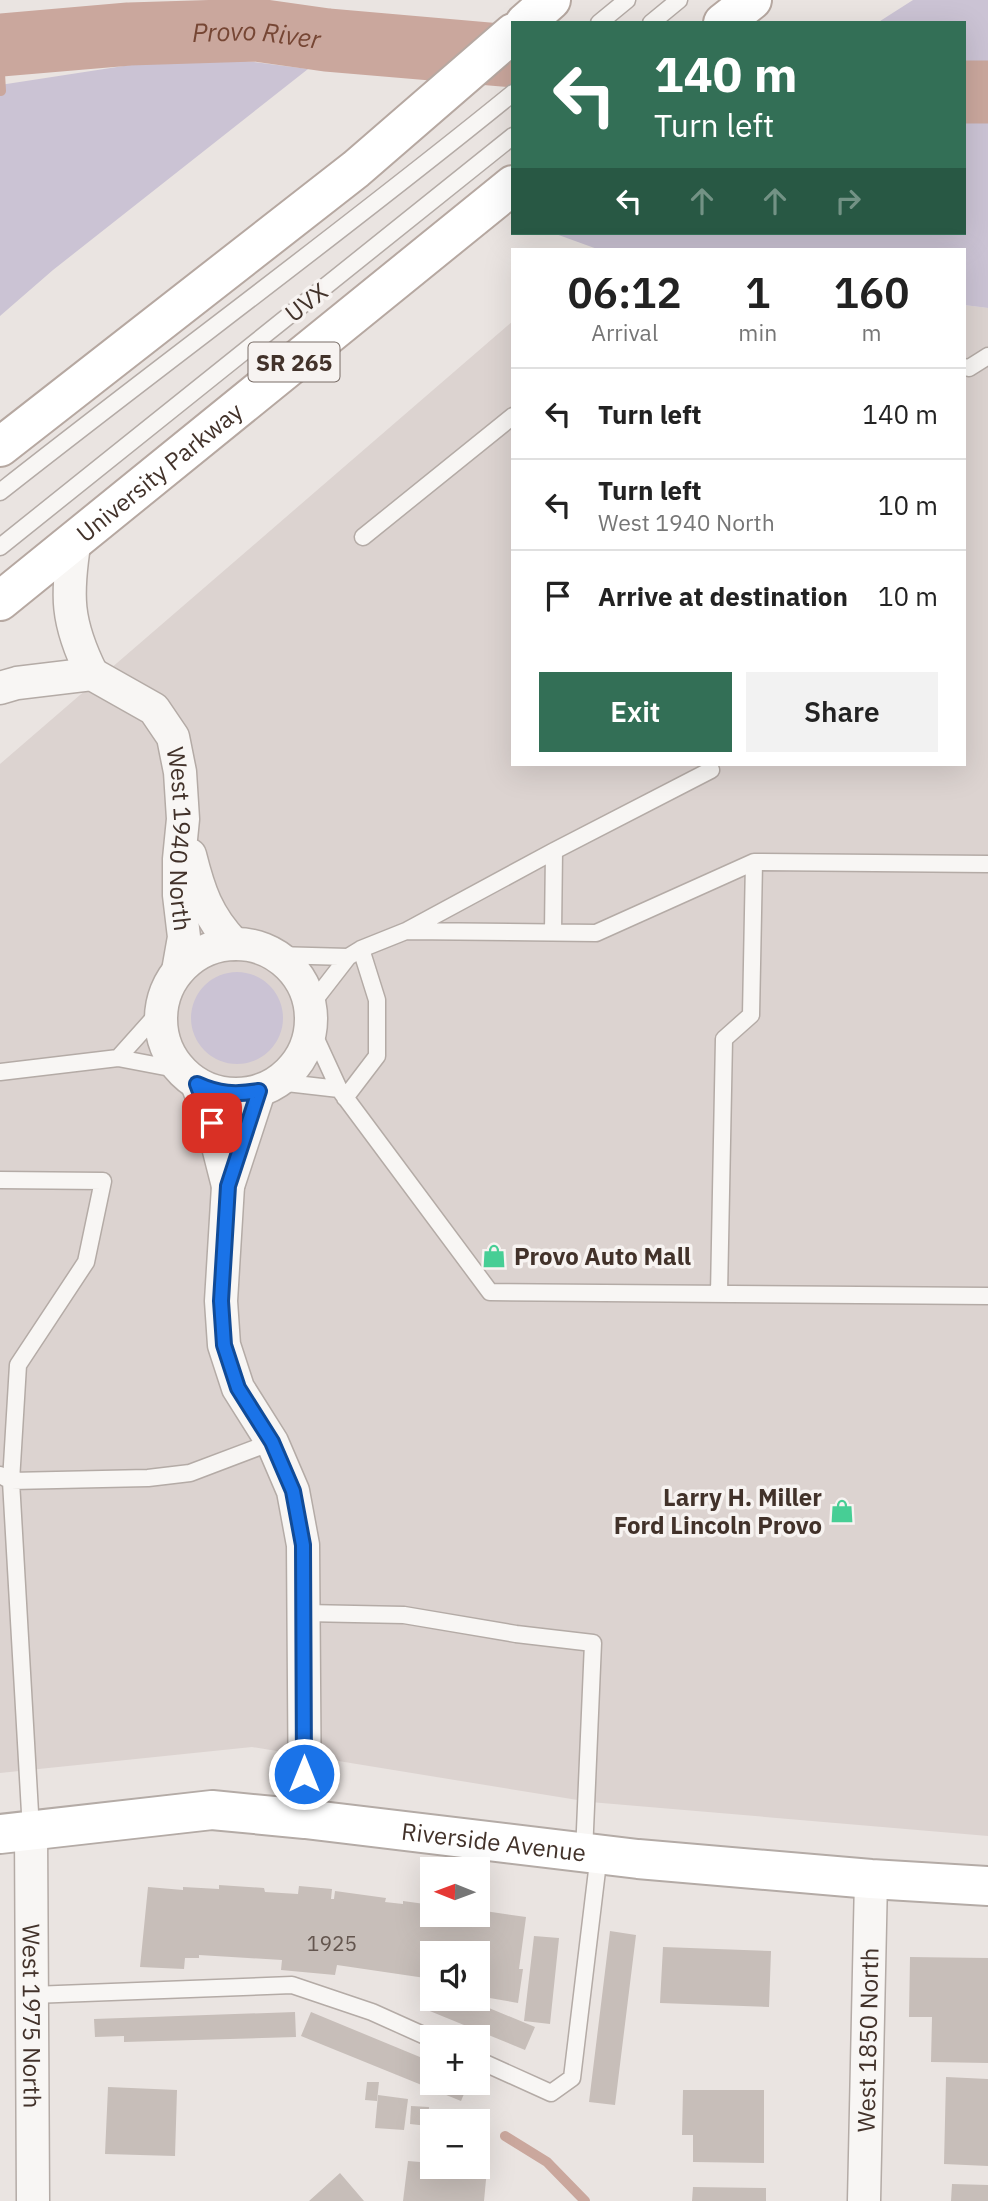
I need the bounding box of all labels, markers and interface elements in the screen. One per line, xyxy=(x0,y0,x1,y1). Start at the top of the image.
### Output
water label: Provo River xyxy=(191,13,324,56)
text: 140 m xyxy=(654,42,798,105)
icon: left xyxy=(539,49,630,140)
text: Turn left xyxy=(654,104,774,146)
icon: left xyxy=(610,182,648,220)
icon: ahead xyxy=(683,182,721,220)
icon: ahead xyxy=(756,182,794,220)
icon: right xyxy=(829,182,867,220)
text: 06:12 xyxy=(568,265,682,320)
text: 1 xyxy=(745,265,770,320)
text: 160 xyxy=(834,265,909,320)
street label: UVX xyxy=(278,275,334,329)
text: Arrival xyxy=(591,317,658,347)
text: min xyxy=(738,317,777,347)
text: m xyxy=(862,317,882,347)
road number: SR 265 xyxy=(248,342,340,382)
street label: University Parkway xyxy=(70,395,249,549)
icon: left xyxy=(539,395,577,433)
text: Turn left xyxy=(598,397,701,431)
text: 140 m xyxy=(862,397,938,431)
text: Turn left xyxy=(598,473,701,507)
icon: left xyxy=(539,486,577,524)
text: 10 m xyxy=(878,488,938,522)
text: West 1940 North xyxy=(598,507,775,537)
icon: arrive xyxy=(539,577,577,615)
text: Arrive at destination xyxy=(598,579,848,613)
text: 10 m xyxy=(878,579,938,613)
button: Exit xyxy=(539,672,732,752)
button: Share xyxy=(746,672,938,752)
street label: West 1940 North xyxy=(159,744,199,933)
pin xyxy=(182,1093,242,1153)
icon: arrive xyxy=(193,1104,231,1142)
place label: Provo Auto Mall xyxy=(514,1240,691,1272)
shop icon: Provo Auto Mall xyxy=(480,1242,508,1270)
place label: Larry H. Miller Ford Lincoln Provo xyxy=(614,1481,822,1541)
shop icon: Larry H. Miller Ford Lincoln Provo xyxy=(828,1497,856,1525)
position arrow xyxy=(267,1737,341,1811)
street label: Riverside Avenue xyxy=(400,1815,588,1869)
north arrow xyxy=(420,1857,490,1927)
map controls xyxy=(420,1857,490,2179)
street label: West 1975 North xyxy=(16,1924,48,2108)
house number: 1925 xyxy=(307,1929,357,1957)
button: sound xyxy=(420,1941,490,2011)
street label: West 1850 North xyxy=(849,1947,886,2133)
button: + xyxy=(420,2025,490,2095)
button: − xyxy=(420,2109,490,2179)

